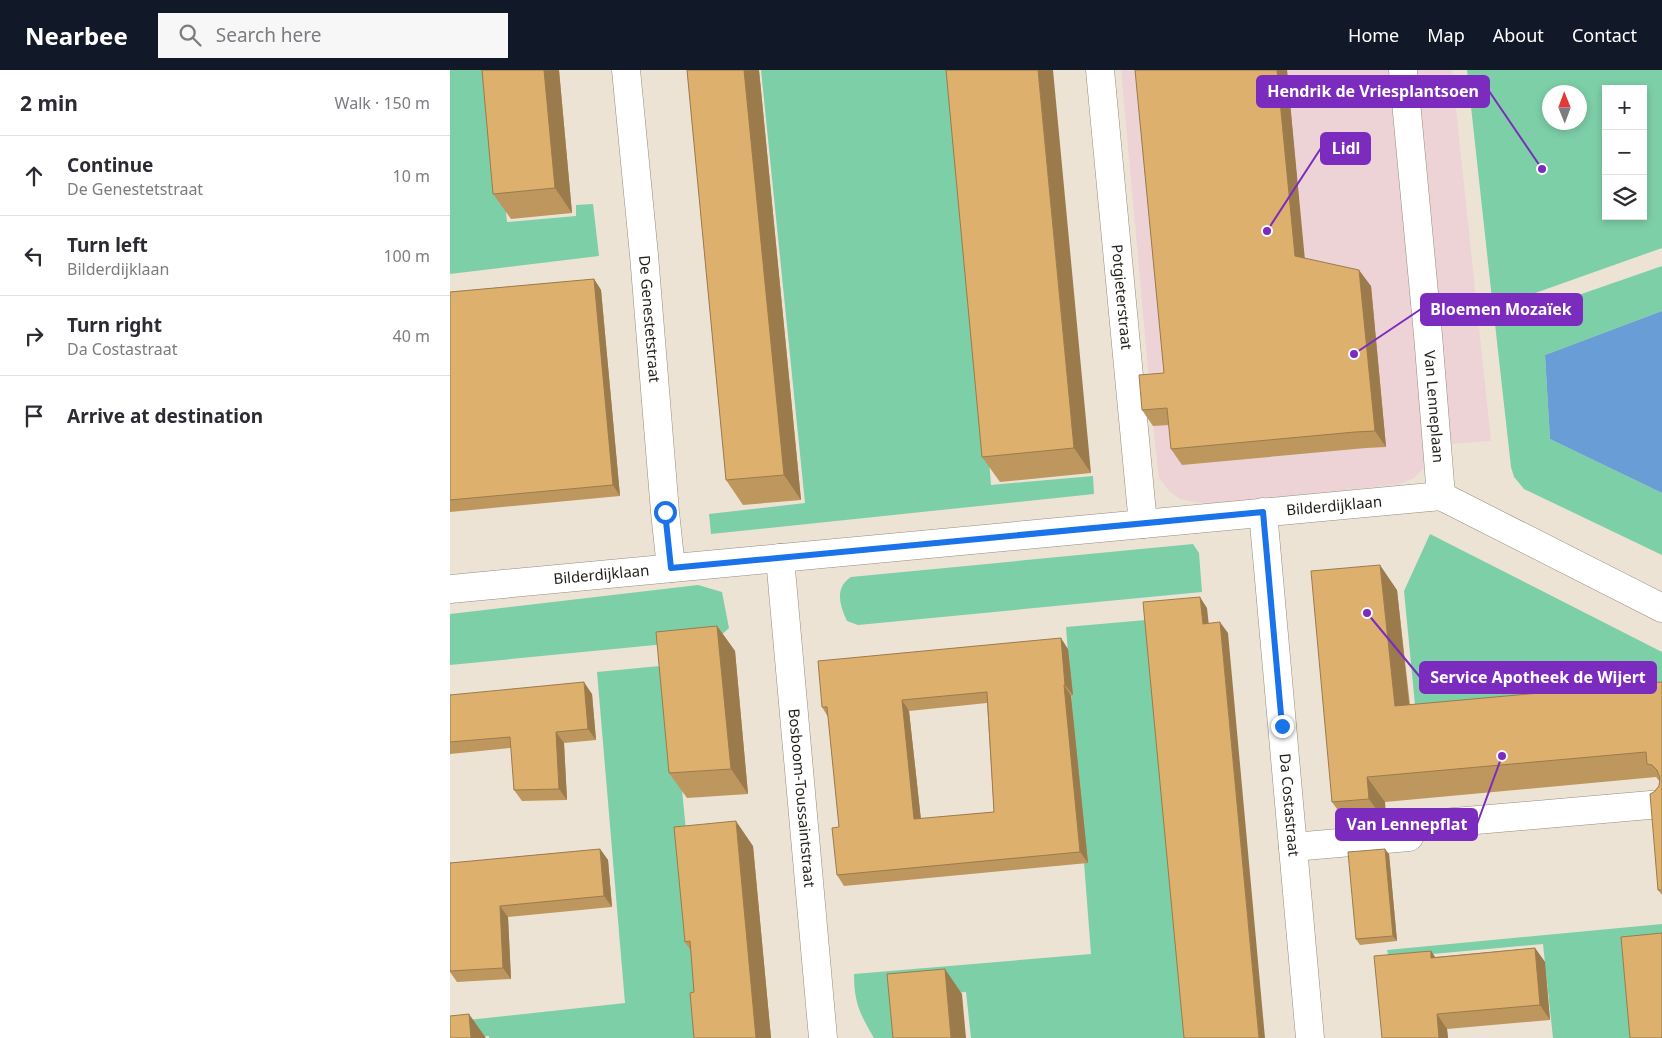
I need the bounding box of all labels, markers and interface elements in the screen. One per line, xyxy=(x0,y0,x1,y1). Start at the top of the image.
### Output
search box xyxy=(158,13,508,58)
text: Nearbee xyxy=(25,19,128,52)
icon: search xyxy=(176,21,204,49)
text: Search here xyxy=(216,22,322,48)
text: Home xyxy=(1348,23,1399,47)
text: Map xyxy=(1427,23,1465,47)
text: About xyxy=(1493,23,1544,47)
text: Contact xyxy=(1572,23,1637,47)
callout: Hendrik de Vriesplantsoen xyxy=(1257,76,1489,107)
text: Hendrik de Vriesplantsoen xyxy=(1267,80,1479,102)
north arrow xyxy=(1542,85,1587,130)
map controls xyxy=(1602,85,1647,220)
button: + xyxy=(1602,85,1647,130)
text: 2 min xyxy=(20,89,78,117)
text: Walk · 150 m xyxy=(335,92,430,114)
button: − xyxy=(1602,130,1647,175)
callout: Lidl xyxy=(1321,133,1370,164)
text: Lidl xyxy=(1332,137,1360,159)
text: Continue xyxy=(67,152,153,178)
icon: ahead xyxy=(20,162,48,190)
text: 10 m xyxy=(393,165,430,187)
button: layers xyxy=(1602,175,1647,220)
text: De Genestetstraat xyxy=(67,178,203,200)
text: Turn left xyxy=(67,232,148,258)
icon: left xyxy=(20,242,48,270)
street label: Potgieterstraat xyxy=(1108,243,1138,351)
text: 100 m xyxy=(383,245,430,267)
street label: De Genestetstraat xyxy=(635,254,665,384)
text: Bilderdijklaan xyxy=(67,258,169,280)
callout: Bloemen Mozaïek xyxy=(1421,294,1582,325)
text: Bloemen Mozaïek xyxy=(1430,298,1572,320)
text: Turn right xyxy=(67,312,162,338)
icon: right xyxy=(20,322,48,350)
text: 40 m xyxy=(393,325,430,347)
text: Da Costastraat xyxy=(67,338,177,360)
street label: Van Lenneplaan xyxy=(1420,349,1449,464)
icon: arrive xyxy=(20,402,48,430)
text: Arrive at destination xyxy=(67,403,263,429)
street label: Bilderdijklaan xyxy=(1285,491,1383,519)
route start xyxy=(654,501,677,524)
street label: Bilderdijklaan xyxy=(552,559,650,588)
callout: Service Apotheek de Wijert xyxy=(1420,662,1656,693)
text: Service Apotheek de Wijert xyxy=(1430,666,1646,688)
street label: Bosboom-Toussaintstraat xyxy=(785,708,821,889)
route end xyxy=(1271,715,1294,738)
street label: Da Costastraat xyxy=(1276,752,1305,858)
callout: Van Lennepflat xyxy=(1336,809,1477,840)
text: Van Lennepflat xyxy=(1347,813,1467,835)

